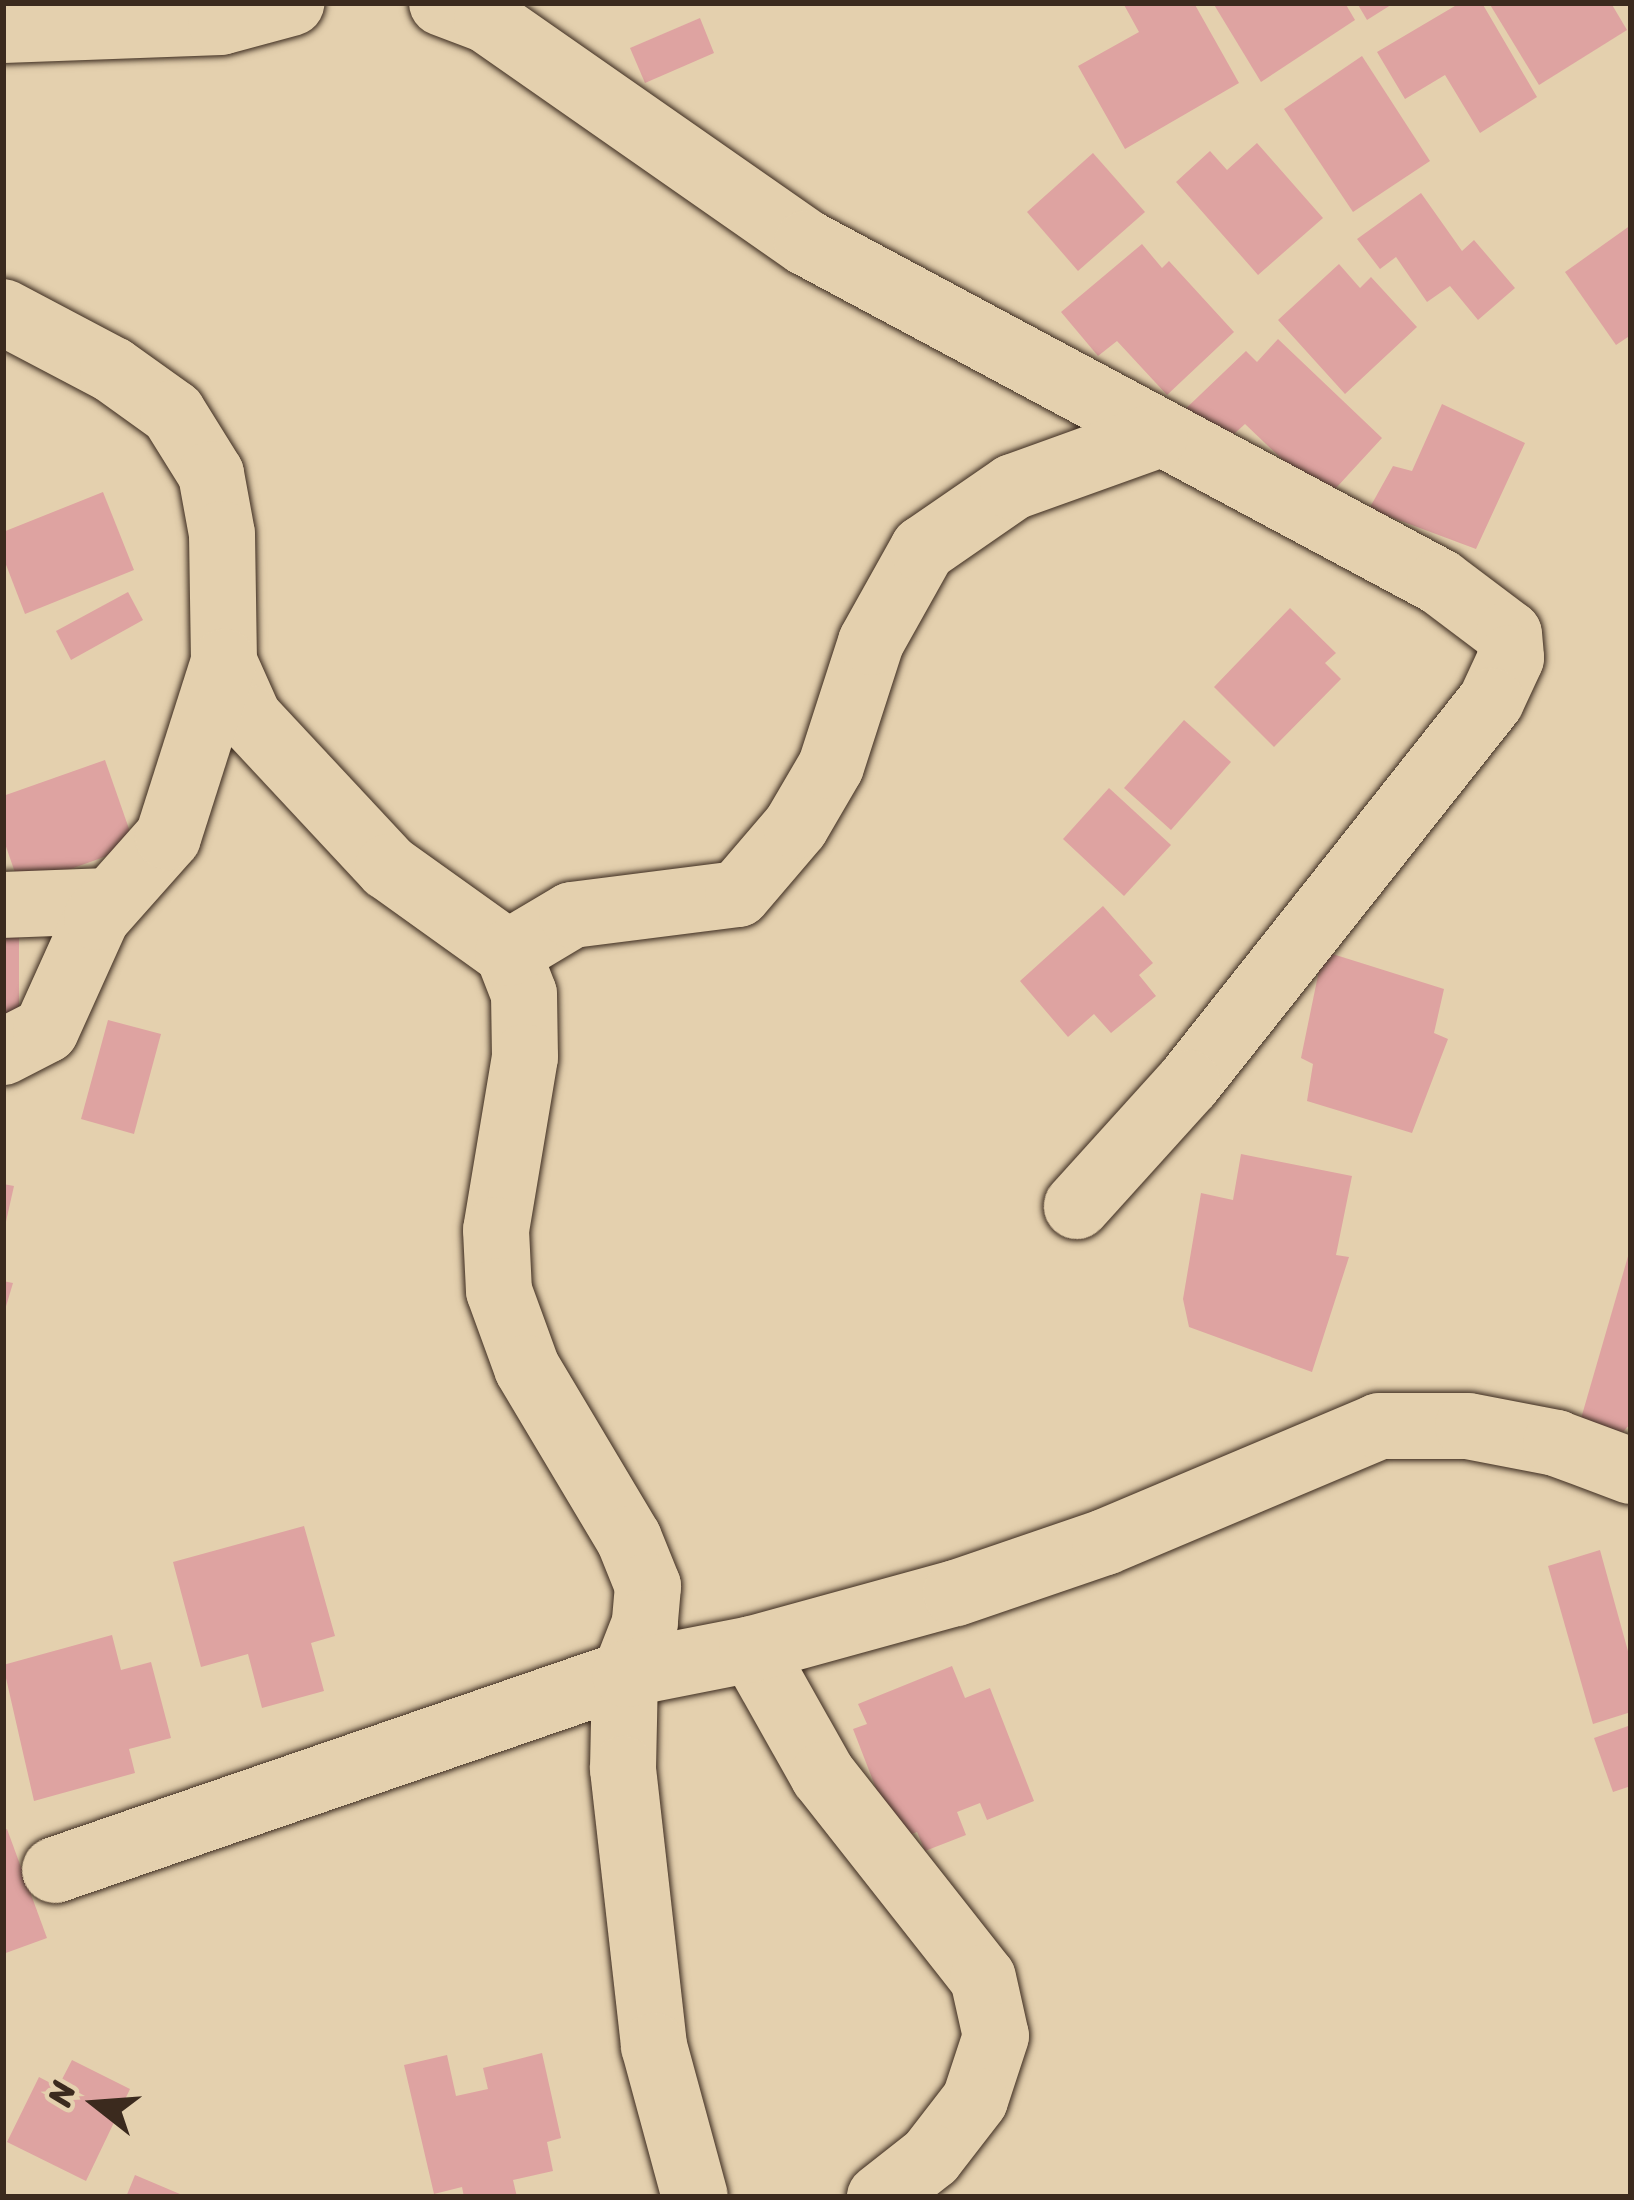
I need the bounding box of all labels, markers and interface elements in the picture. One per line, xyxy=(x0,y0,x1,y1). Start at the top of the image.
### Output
north arrow xyxy=(36,2044,156,2164)
text: N xyxy=(30,2074,93,2113)

